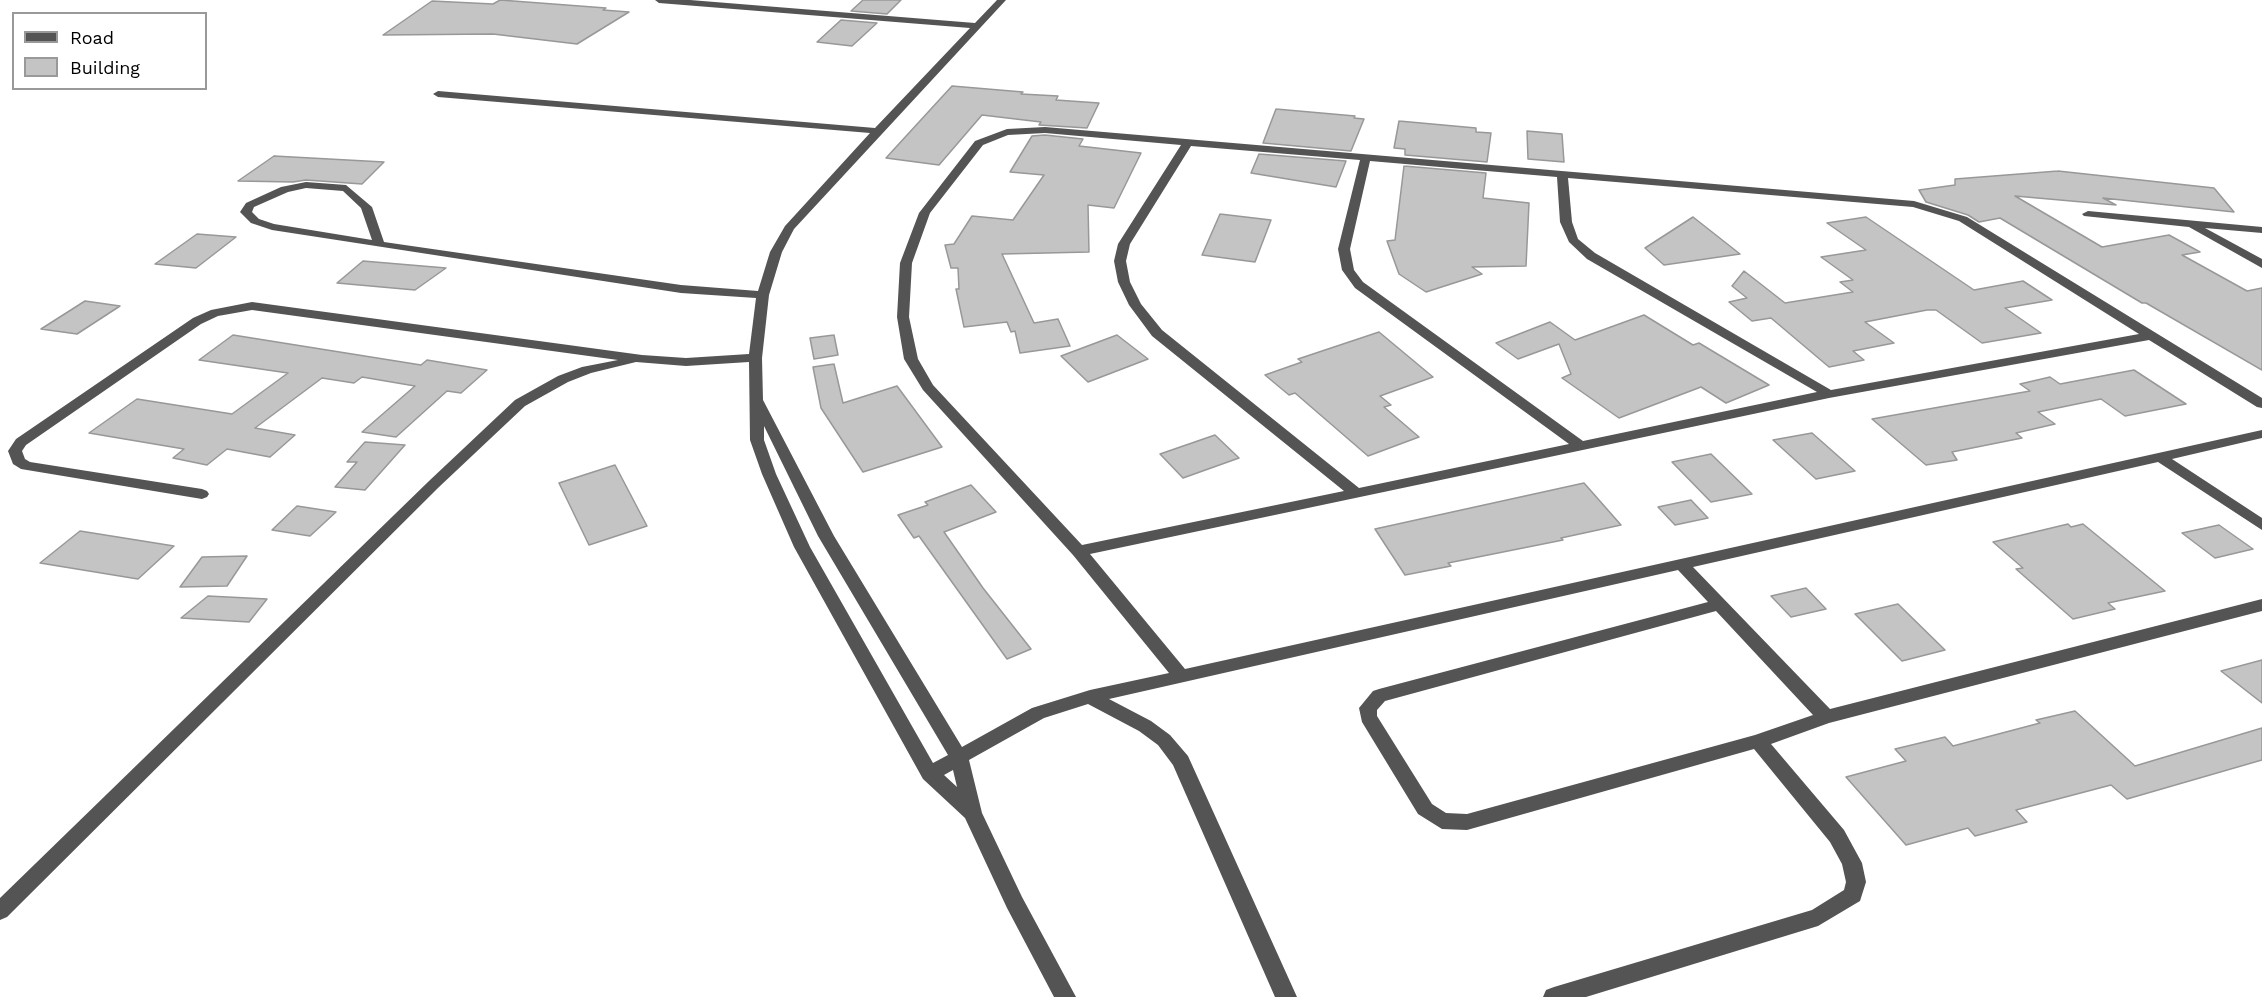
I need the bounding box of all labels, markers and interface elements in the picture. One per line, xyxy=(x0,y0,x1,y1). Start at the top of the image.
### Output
legend xyxy=(12,12,207,90)
text: Road xyxy=(70,27,114,48)
text: Building xyxy=(70,57,140,78)

